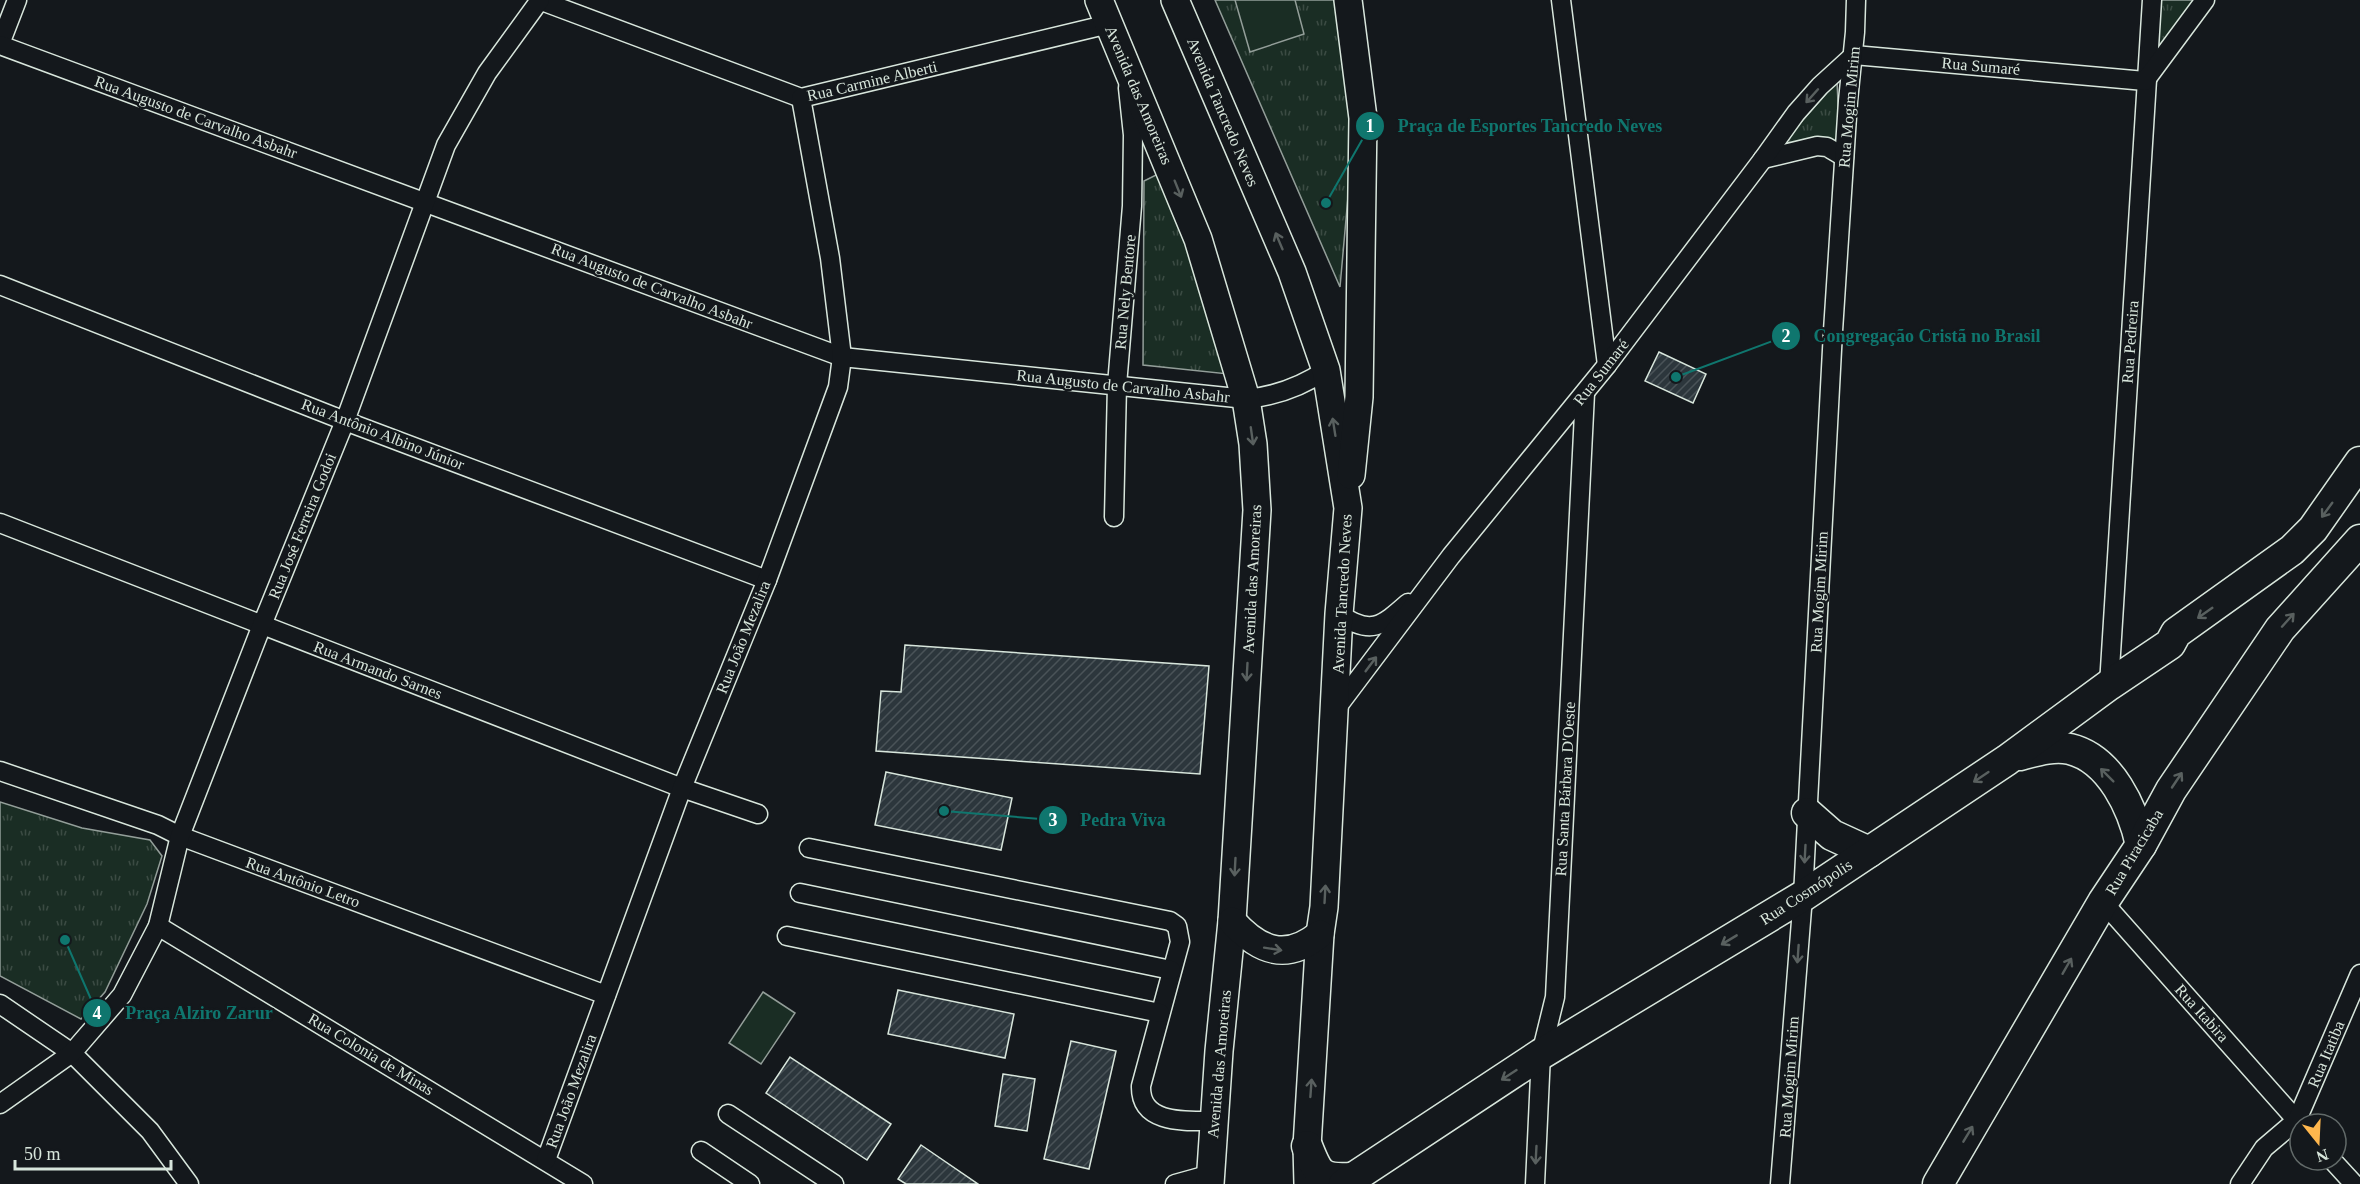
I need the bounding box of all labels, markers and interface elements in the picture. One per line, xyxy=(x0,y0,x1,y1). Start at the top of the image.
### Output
street label: Avenida das Amoreiras xyxy=(1102,23,1176,167)
street label: Avenida Tancredo Neves xyxy=(1184,35,1262,189)
street label: Rua Mogim Mirim xyxy=(1835,45,1864,168)
street label: Rua Sumaré xyxy=(1941,54,2021,78)
street label: Rua Carmine Alberti xyxy=(805,58,939,104)
street label: Rua Augusto de Carvalho Asbahr xyxy=(92,72,300,163)
one-way arrow xyxy=(1805,88,1819,103)
callout: Praça de Esportes Tancredo Neves xyxy=(1355,108,1674,144)
text: 1 xyxy=(1366,116,1375,136)
text: Praça de Esportes Tancredo Neves xyxy=(1398,116,1662,136)
one-way arrow xyxy=(1173,180,1184,198)
one-way arrow xyxy=(1273,233,1284,251)
street label: Rua Nely Bentore xyxy=(1111,234,1139,350)
street label: Rua Augusto de Carvalho Asbahr xyxy=(549,240,756,333)
street label: Rua Pedreira xyxy=(2119,300,2141,384)
callout: Congregação Cristã no Brasil xyxy=(1771,318,2053,354)
text: 2 xyxy=(1782,326,1791,346)
text: Congregação Cristã no Brasil xyxy=(1813,326,2041,346)
street label: Rua Sumaré xyxy=(1570,336,1632,408)
street label: Rua Augusto de Carvalho Asbahr xyxy=(1015,366,1231,407)
street label: Rua Antônio Albino Júnior xyxy=(299,395,467,473)
one-way arrow xyxy=(1328,418,1339,438)
one-way arrow xyxy=(1246,426,1257,445)
street label: Rua José Ferreira Godoi xyxy=(265,450,339,601)
one-way arrow xyxy=(2321,502,2333,518)
street label: Avenida das Amoreiras xyxy=(1240,504,1264,654)
street label: Avenida Tancredo Neves xyxy=(1329,514,1355,674)
street label: Rua Mogim Mirim xyxy=(1807,530,1832,653)
street label: Rua João Mezalira xyxy=(713,578,773,696)
one-way arrow xyxy=(2197,607,2214,619)
one-way arrow xyxy=(2281,613,2295,628)
street label: Rua Armando Sarnes xyxy=(311,638,445,702)
one-way arrow xyxy=(1364,656,1377,672)
one-way arrow xyxy=(1241,662,1252,682)
street label: Rua Santa Bárbara D'Oeste xyxy=(1552,701,1578,877)
one-way arrow xyxy=(2100,768,2114,783)
one-way arrow xyxy=(1973,771,1990,783)
one-way arrow xyxy=(2171,773,2183,789)
callout: Pedra Viva xyxy=(1038,802,1178,838)
street label: Rua Piracicaba xyxy=(2102,806,2166,898)
text: 3 xyxy=(1049,810,1058,830)
text: Pedra Viva xyxy=(1080,810,1166,830)
one-way arrow xyxy=(1799,844,1810,864)
street label: Rua Antônio Letro xyxy=(244,853,362,911)
street label: Rua Cosmópolis xyxy=(1757,856,1856,929)
one-way arrow xyxy=(1230,857,1241,877)
one-way arrow xyxy=(1319,884,1330,904)
one-way arrow xyxy=(1721,935,1738,947)
one-way arrow xyxy=(1263,943,1283,954)
one-way arrow xyxy=(1792,944,1803,964)
one-way arrow xyxy=(2061,957,2073,974)
street label: Rua Itabira xyxy=(2172,981,2232,1045)
street label: Avenida das Amoreiras xyxy=(1204,989,1234,1139)
callout: Praça Alziro Zarur xyxy=(82,995,285,1031)
text: 4 xyxy=(93,1003,102,1023)
text: Praça Alziro Zarur xyxy=(125,1003,273,1023)
street label: Rua Colonia de Minas xyxy=(305,1010,437,1098)
street label: Rua Mogim Mirim xyxy=(1776,1015,1803,1138)
street label: Rua Itatiba xyxy=(2304,1018,2348,1090)
street label: Rua João Mezalira xyxy=(542,1032,600,1150)
one-way arrow xyxy=(1501,1069,1518,1081)
one-way arrow xyxy=(1305,1078,1316,1098)
north arrow xyxy=(2288,1112,2348,1172)
one-way arrow xyxy=(1962,1126,1974,1143)
scale bar xyxy=(15,1133,171,1171)
text: 50 m xyxy=(24,1144,61,1164)
one-way arrow xyxy=(1531,1144,1542,1164)
text: N xyxy=(2314,1146,2331,1166)

